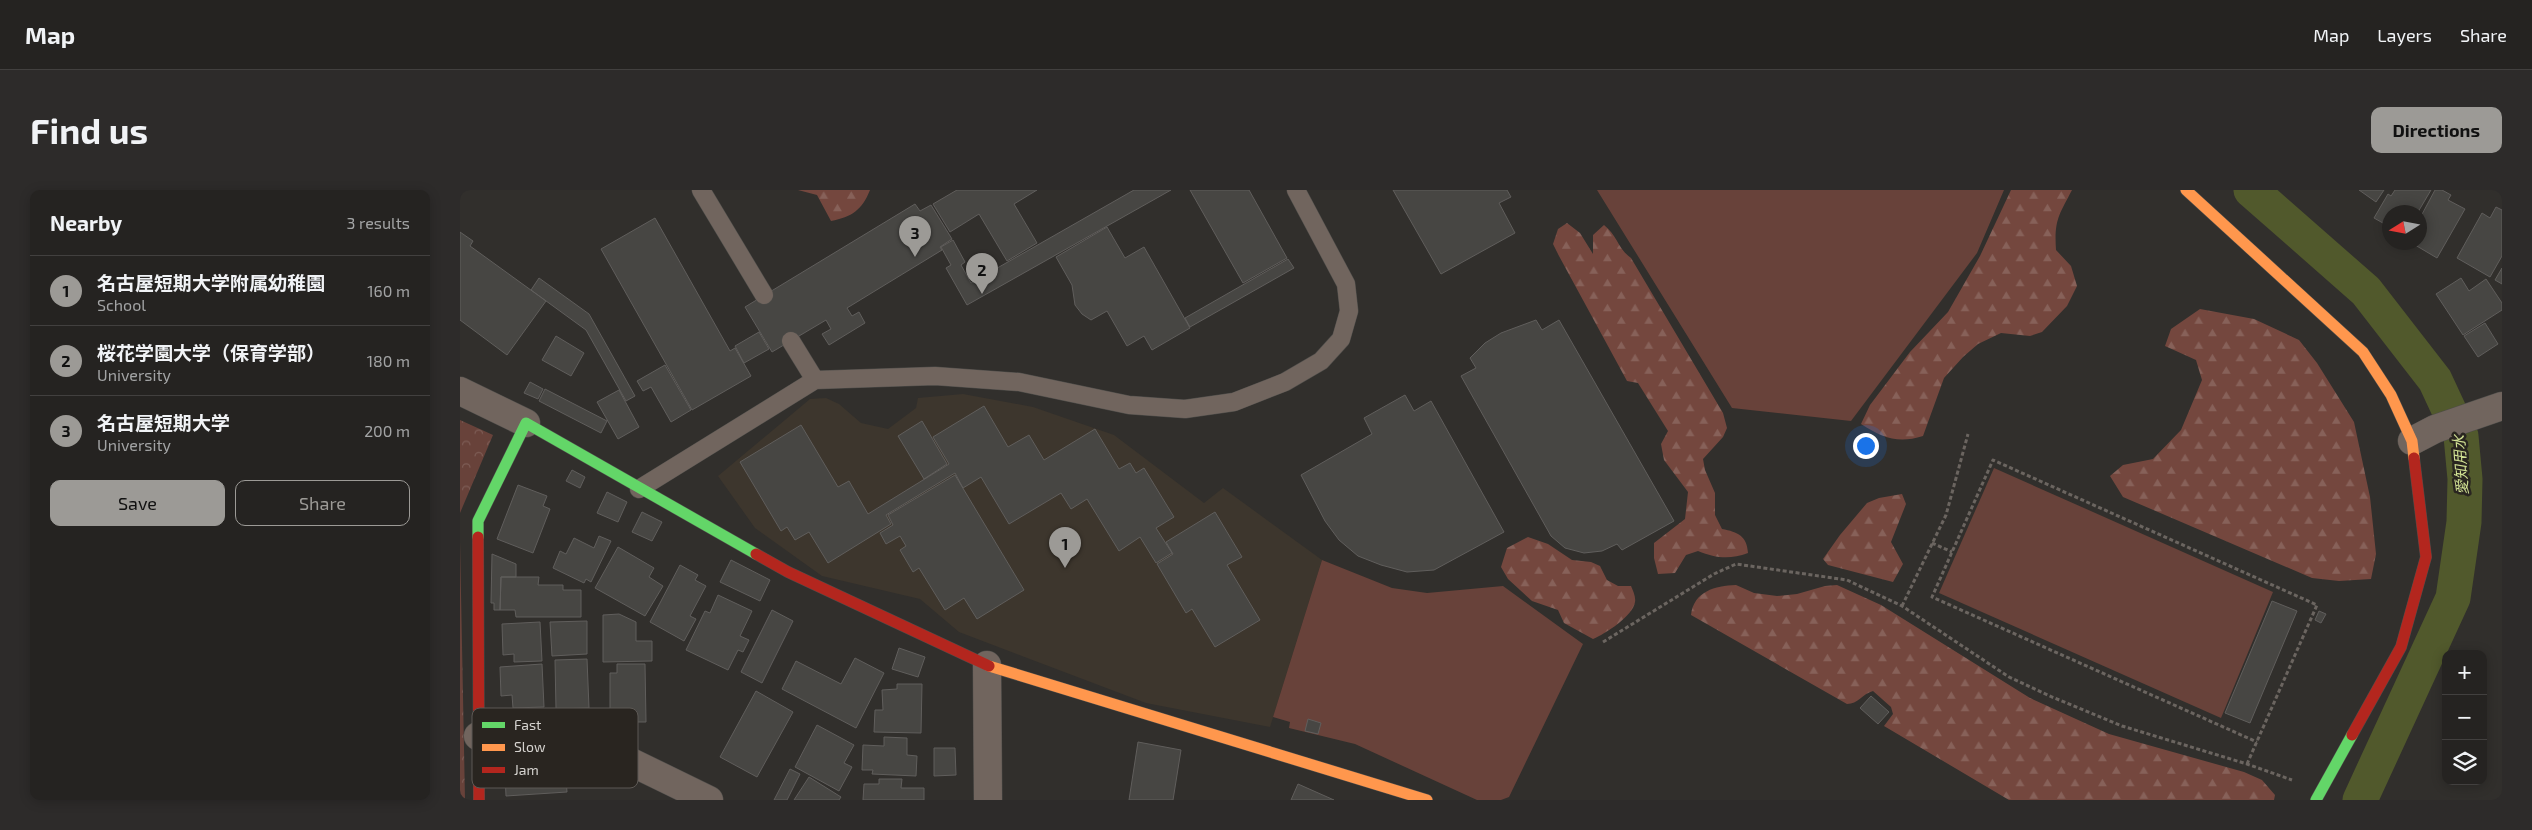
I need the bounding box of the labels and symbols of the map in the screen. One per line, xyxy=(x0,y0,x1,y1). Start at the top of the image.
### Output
north arrow xyxy=(2382,205,2427,250)
pin: 3 xyxy=(899,216,931,257)
pin: 2 xyxy=(966,253,998,294)
your location xyxy=(1853,433,1879,459)
water label: 愛知用水 xyxy=(2449,433,2471,496)
pin: 1 xyxy=(1049,527,1081,568)
legend xyxy=(472,708,638,788)
text: Fast xyxy=(514,716,541,733)
text: Slow xyxy=(514,738,546,755)
text: Jam xyxy=(514,761,539,778)

